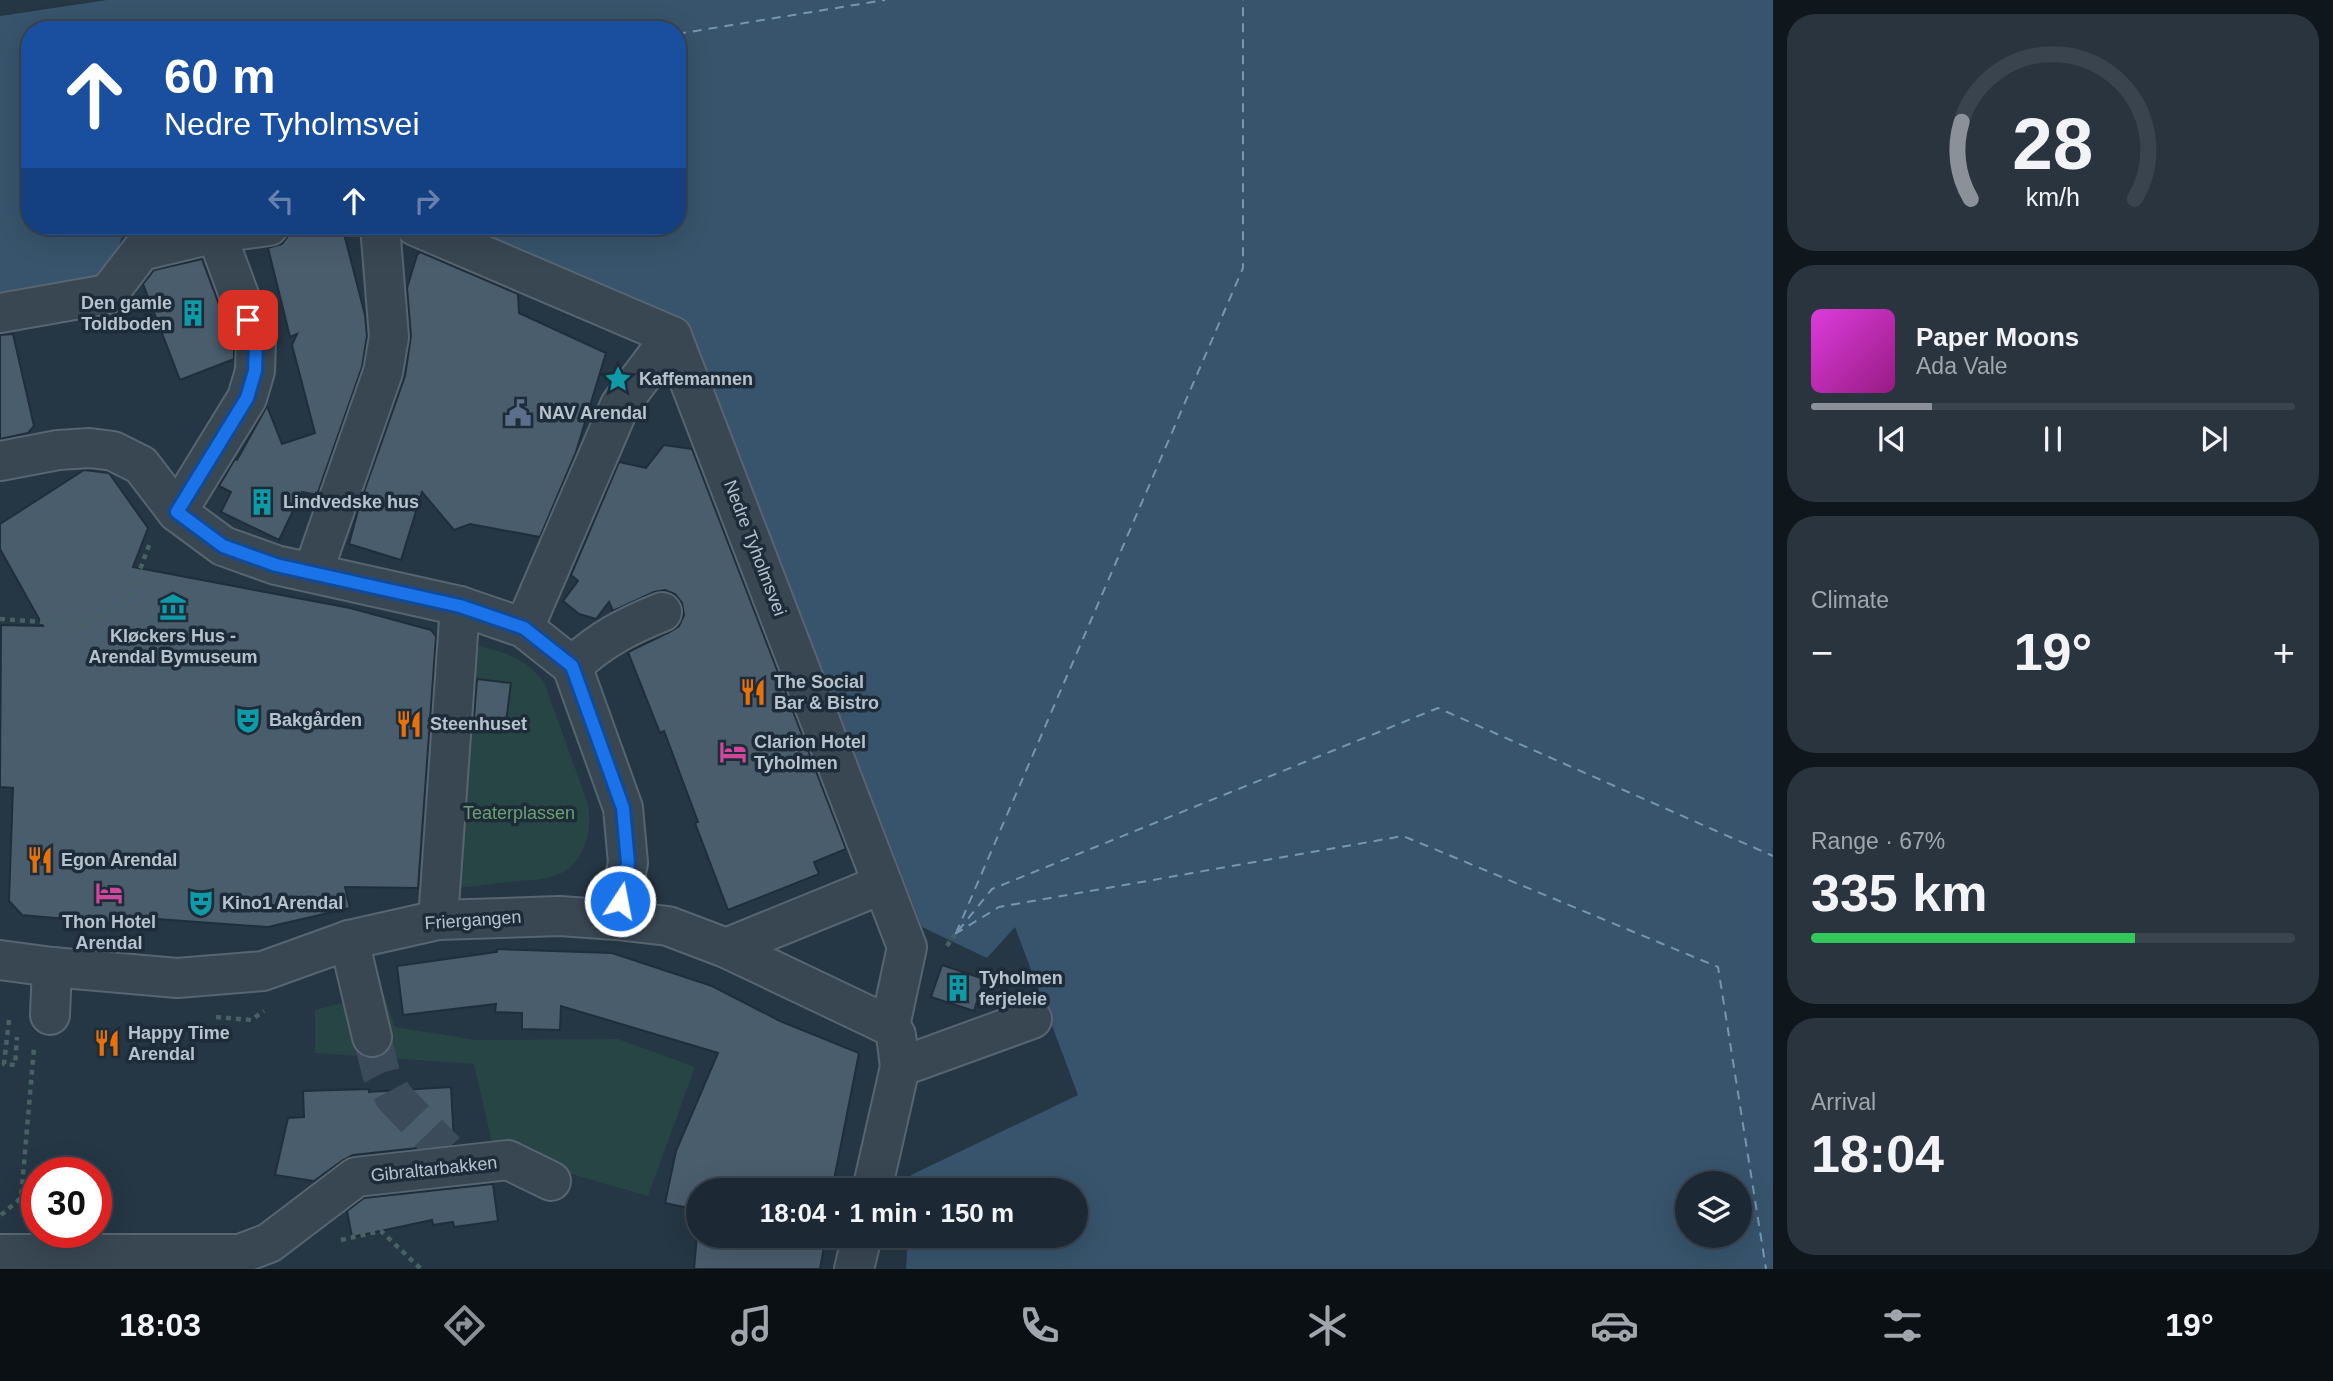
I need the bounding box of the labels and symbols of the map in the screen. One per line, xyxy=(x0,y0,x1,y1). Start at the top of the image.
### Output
pin xyxy=(218,290,278,350)
place label: Den gamle Toldboden xyxy=(81,293,172,334)
building icon: Den gamle Toldboden xyxy=(178,298,208,328)
place icon: Kaffemannen xyxy=(603,364,633,394)
place label: Kaffemannen xyxy=(639,369,753,389)
public building icon: NAV Arendal xyxy=(503,398,533,428)
place label: NAV Arendal xyxy=(539,403,647,423)
street label: Nedre Tyholmsvei xyxy=(720,477,790,619)
building icon: Lindvedske hus xyxy=(247,487,277,517)
place label: Lindvedske hus xyxy=(283,492,419,512)
museum icon: Kløckers Hus - Arendal Bymuseum xyxy=(158,592,188,622)
place label: Kløckers Hus - Arendal Bymuseum xyxy=(88,626,258,667)
place label: The Social Bar & Bistro xyxy=(774,672,879,713)
restaurant icon: The Social Bar & Bistro xyxy=(738,677,768,707)
theatre icon: Bakgården xyxy=(233,705,263,735)
restaurant icon: Steenhuset xyxy=(394,709,424,739)
place label: Bakgården xyxy=(269,710,362,730)
place label: Steenhuset xyxy=(430,714,527,734)
place label: Clarion Hotel Tyholmen xyxy=(754,732,866,773)
hotel icon: Clarion Hotel Tyholmen xyxy=(718,737,748,767)
park label: Teaterplassen xyxy=(463,803,575,823)
restaurant icon: Egon Arendal xyxy=(25,845,55,875)
place label: Egon Arendal xyxy=(61,850,177,870)
position arrow xyxy=(583,864,657,938)
hotel icon: Thon Hotel Arendal xyxy=(94,878,124,908)
theatre icon: Kino1 Arendal xyxy=(186,888,216,918)
place label: Kino1 Arendal xyxy=(222,893,343,913)
street label: Friergangen xyxy=(424,907,522,933)
place label: Thon Hotel Arendal xyxy=(62,912,156,953)
place label: Tyholmen ferjeleie xyxy=(979,968,1063,1009)
building icon: Tyholmen ferjeleie xyxy=(943,973,973,1003)
place label: Happy Time Arendal xyxy=(128,1023,230,1064)
restaurant icon: Happy Time Arendal xyxy=(92,1028,122,1058)
street label: Gibraltarbakken xyxy=(370,1152,498,1186)
speed limit sign: 30 xyxy=(21,1157,112,1248)

